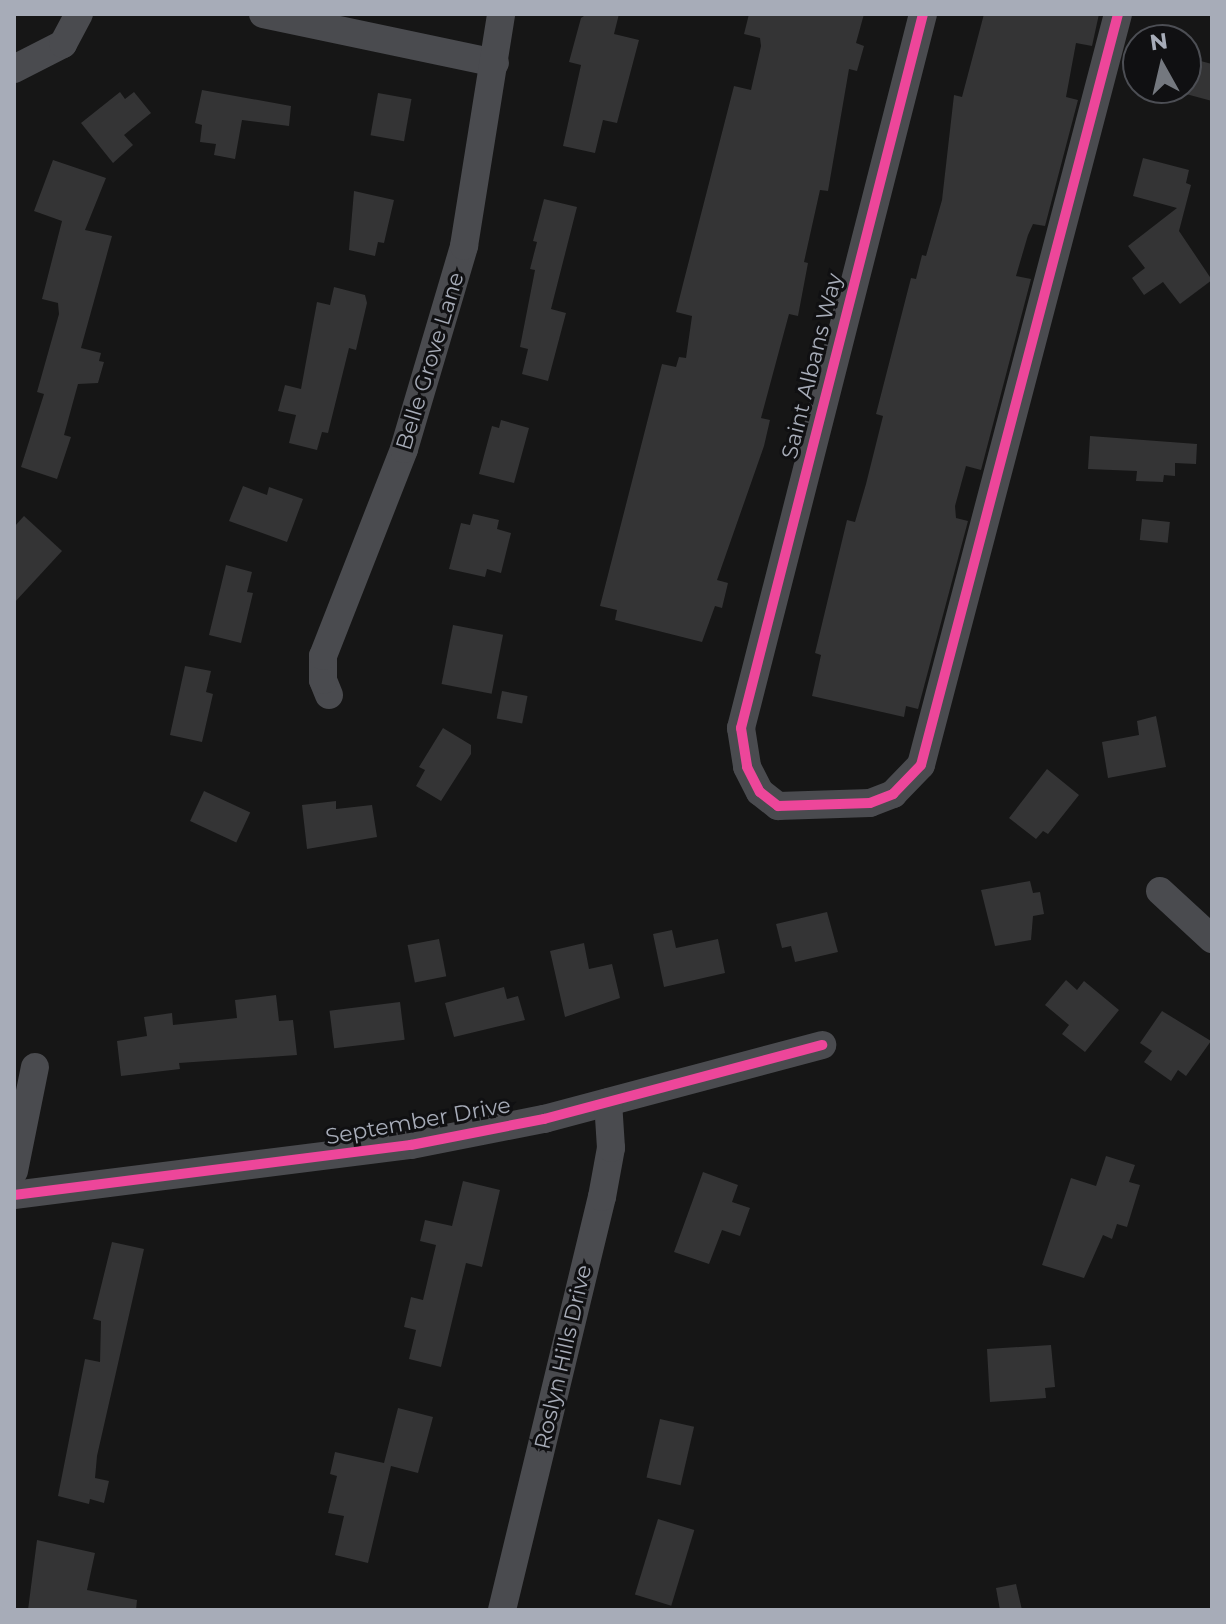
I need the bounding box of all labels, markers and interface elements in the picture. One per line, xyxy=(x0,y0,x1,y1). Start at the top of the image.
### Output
north arrow xyxy=(1122,24,1202,104)
text: N xyxy=(1148,27,1170,56)
street label: Belle Grove Lane xyxy=(390,269,470,453)
street label: Saint Albans Way xyxy=(776,270,848,462)
street label: September Drive xyxy=(323,1092,513,1150)
street label: Roslyn Hills Drive xyxy=(529,1262,597,1452)

